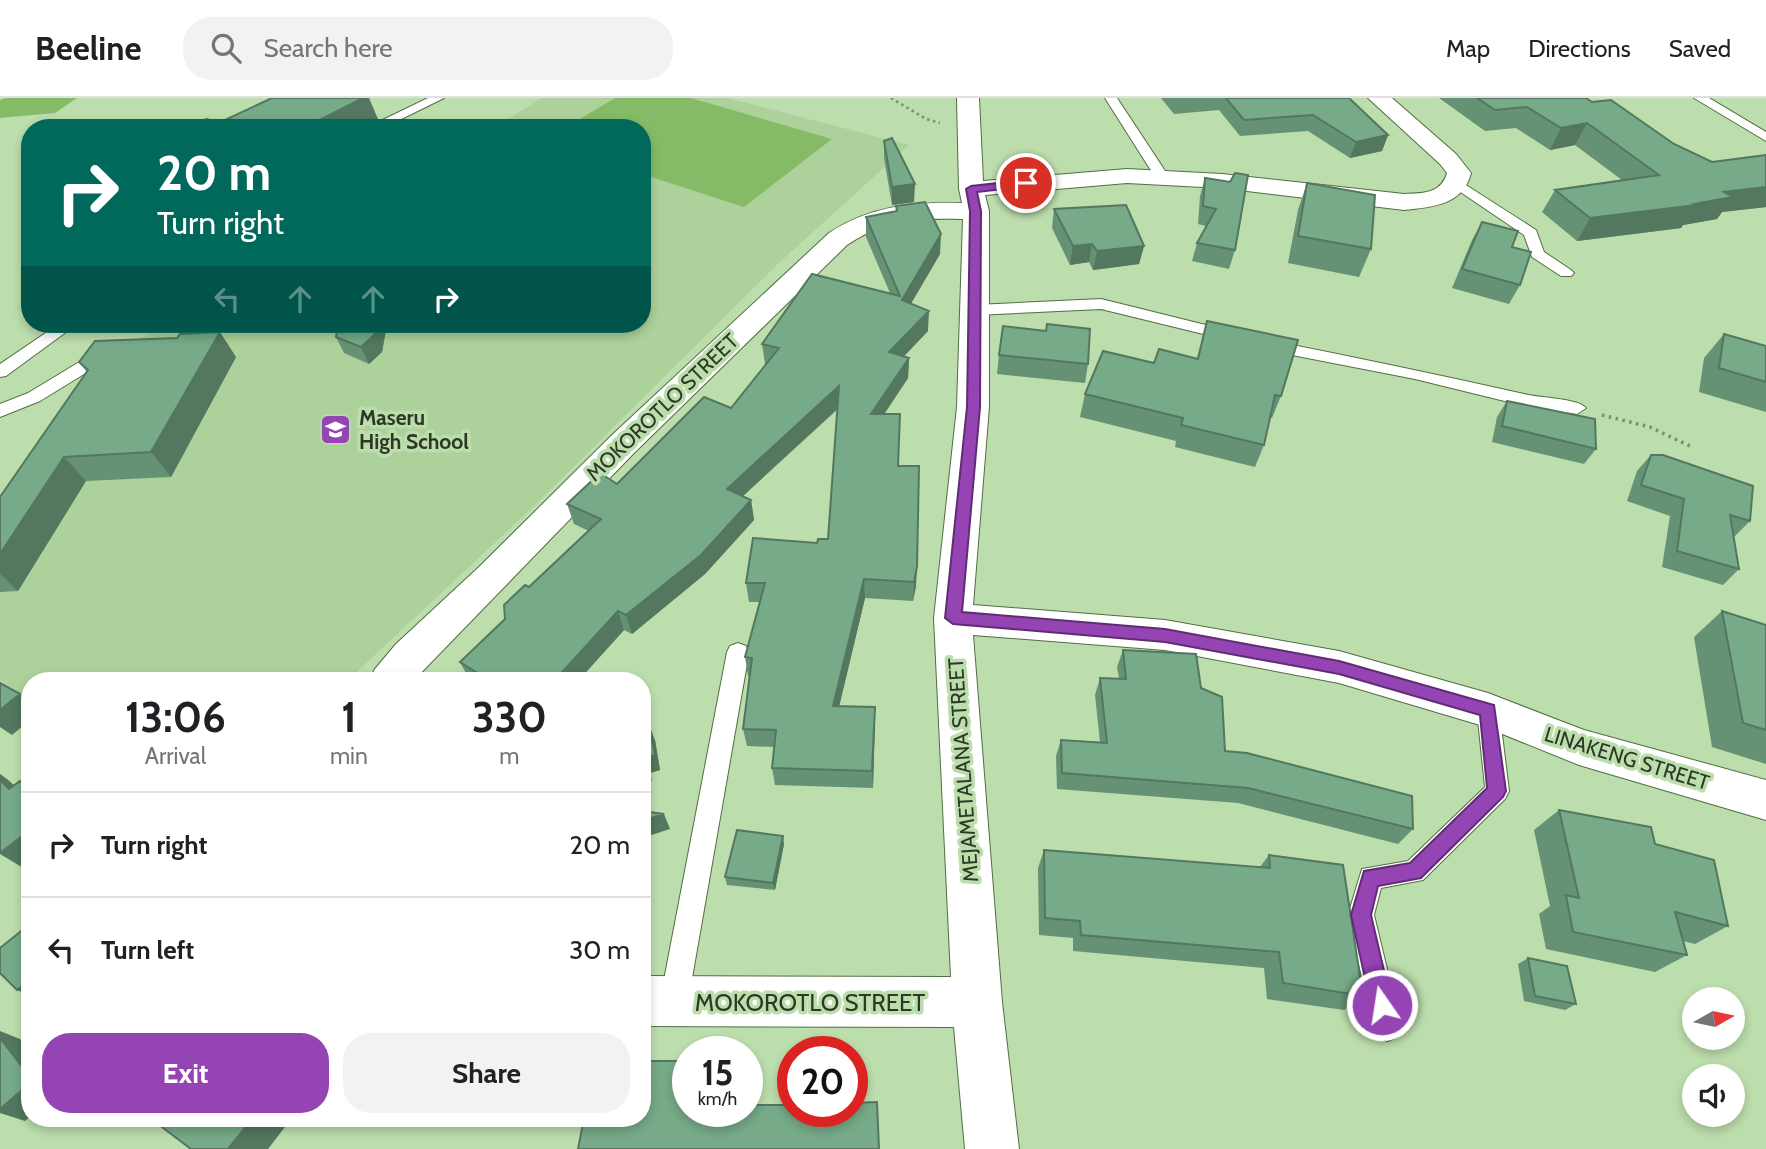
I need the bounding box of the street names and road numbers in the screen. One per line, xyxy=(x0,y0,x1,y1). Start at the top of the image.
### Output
street label: MOKOROTLO STREET xyxy=(581,328,743,486)
street label: MEJAMETALANA STREET xyxy=(943,657,983,883)
street label: LINAKENG STREET xyxy=(1541,721,1713,795)
street label: MOKOROTLO STREET xyxy=(695,988,925,1017)

